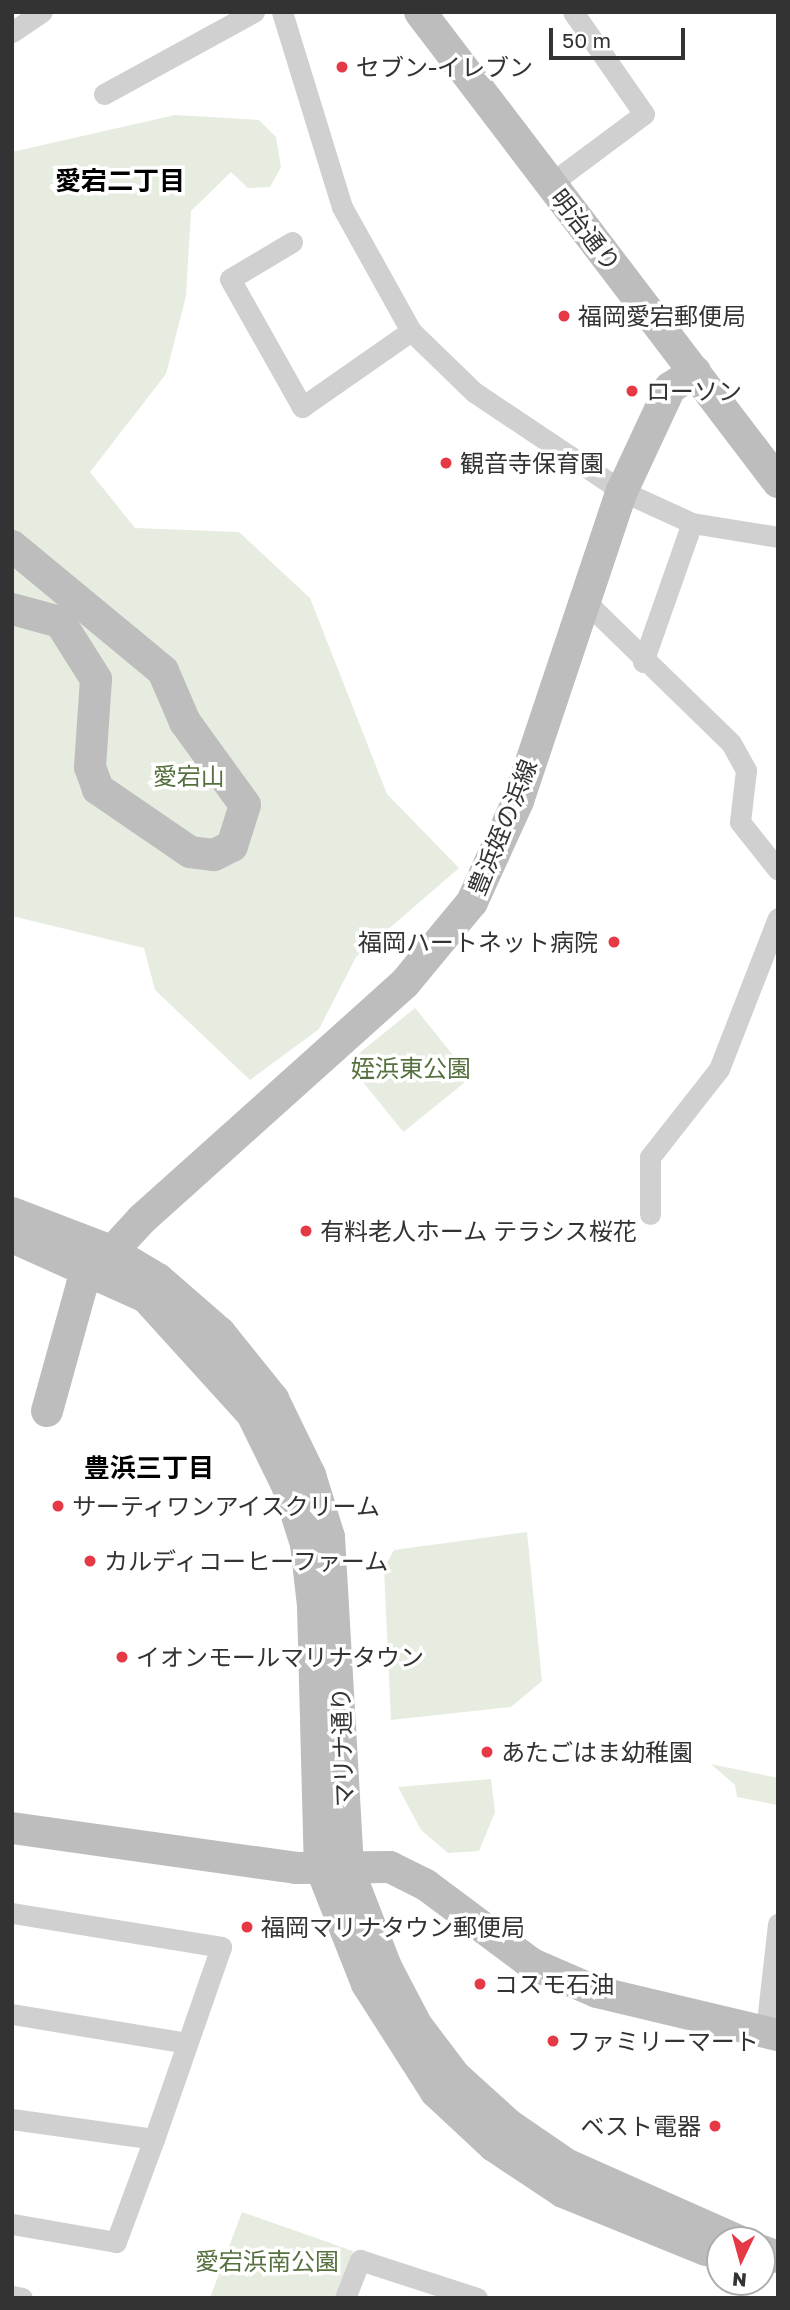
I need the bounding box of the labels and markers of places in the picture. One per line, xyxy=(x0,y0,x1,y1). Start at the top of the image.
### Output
place label: セブン-イレブン xyxy=(356,53,533,81)
marker: セブン-イレブン xyxy=(334,59,350,75)
place label: 福岡愛宕郵便局 xyxy=(578,302,746,330)
marker: 福岡愛宕郵便局 xyxy=(556,308,572,324)
place label: ローソン xyxy=(646,377,742,405)
marker: ローソン xyxy=(624,383,640,399)
place label: 観音寺保育園 xyxy=(460,449,604,477)
marker: 観音寺保育園 xyxy=(438,455,454,471)
place label: 福岡ハートネット病院 xyxy=(358,928,598,956)
marker: 福岡ハートネット病院 xyxy=(604,932,624,952)
place label: 有料老人ホーム テラシス桜花 xyxy=(320,1217,638,1245)
marker: 有料老人ホーム テラシス桜花 xyxy=(298,1223,314,1239)
place label: サーティワンアイスクリーム xyxy=(72,1492,384,1520)
marker: サーティワンアイスクリーム xyxy=(50,1498,66,1514)
place label: カルディコーヒーファーム xyxy=(104,1547,392,1575)
marker: カルディコーヒーファーム xyxy=(82,1553,98,1569)
place label: イオンモールマリナタウン xyxy=(136,1643,424,1671)
marker: イオンモールマリナタウン xyxy=(114,1649,130,1665)
place label: あたごはま幼稚園 xyxy=(501,1738,693,1766)
marker: あたごはま幼稚園 xyxy=(479,1744,495,1760)
place label: 福岡マリナタウン郵便局 xyxy=(261,1913,525,1941)
marker: 福岡マリナタウン郵便局 xyxy=(239,1919,255,1935)
place label: コスモ石油 xyxy=(494,1970,614,1998)
marker: コスモ石油 xyxy=(472,1976,488,1992)
place label: ファミリーマート xyxy=(567,2027,759,2055)
marker: ファミリーマート xyxy=(545,2033,561,2049)
place label: ベスト電器 xyxy=(581,2112,701,2140)
marker: ベスト電器 xyxy=(707,2118,723,2134)

